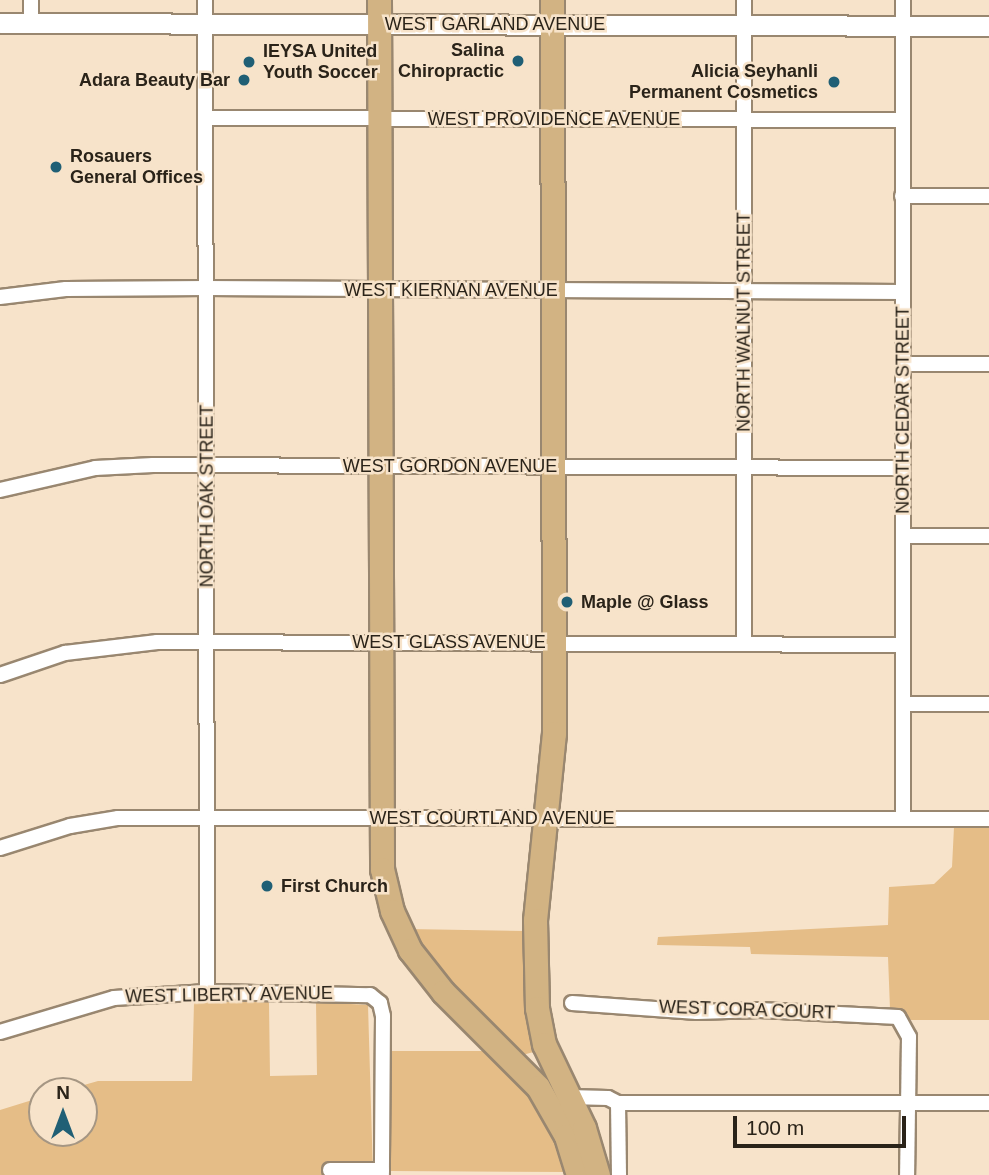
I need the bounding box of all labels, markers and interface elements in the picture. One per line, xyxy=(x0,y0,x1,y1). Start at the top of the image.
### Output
street label: WEST GARLAND AVENUE xyxy=(384,13,606,35)
place label: Salina Chiropractic xyxy=(398,40,504,82)
place label: IEYSA United Youth Soccer xyxy=(263,41,378,84)
marker: Salina Chiropractic xyxy=(510,53,526,69)
marker: IEYSA United Youth Soccer xyxy=(241,54,257,70)
place label: Alicia Seyhanli Permanent Cosmetics xyxy=(629,61,818,104)
place label: Adara Beauty Bar xyxy=(79,69,230,91)
marker: Adara Beauty Bar xyxy=(236,72,252,88)
marker: Alicia Seyhanli Permanent Cosmetics xyxy=(824,72,844,92)
street label: WEST PROVIDENCE AVENUE xyxy=(427,108,681,130)
place label: Rosauers General Offices xyxy=(70,146,203,188)
marker: Rosauers General Offices xyxy=(48,159,64,175)
street label: NORTH WALNUT STREET xyxy=(733,212,755,432)
street label: WEST KIERNAN AVENUE xyxy=(344,279,558,301)
street label: NORTH CEDAR STREET xyxy=(892,306,914,514)
street label: NORTH OAK STREET xyxy=(196,405,218,587)
street label: WEST GORDON AVENUE xyxy=(342,455,558,477)
place label: Maple @ Glass xyxy=(581,591,709,613)
marker: Maple @ Glass xyxy=(559,594,575,610)
street label: WEST GLASS AVENUE xyxy=(352,631,546,653)
street label: WEST COURTLAND AVENUE xyxy=(369,807,615,829)
place label: First Church xyxy=(281,875,388,897)
marker: First Church xyxy=(259,878,275,894)
street label: WEST LIBERTY AVENUE xyxy=(124,982,334,1008)
street label: WEST CORA COURT xyxy=(658,996,836,1024)
north arrow xyxy=(28,1077,98,1147)
text: N xyxy=(56,1082,70,1103)
scale bar xyxy=(737,1102,910,1146)
text: 100 m xyxy=(746,1116,804,1139)

